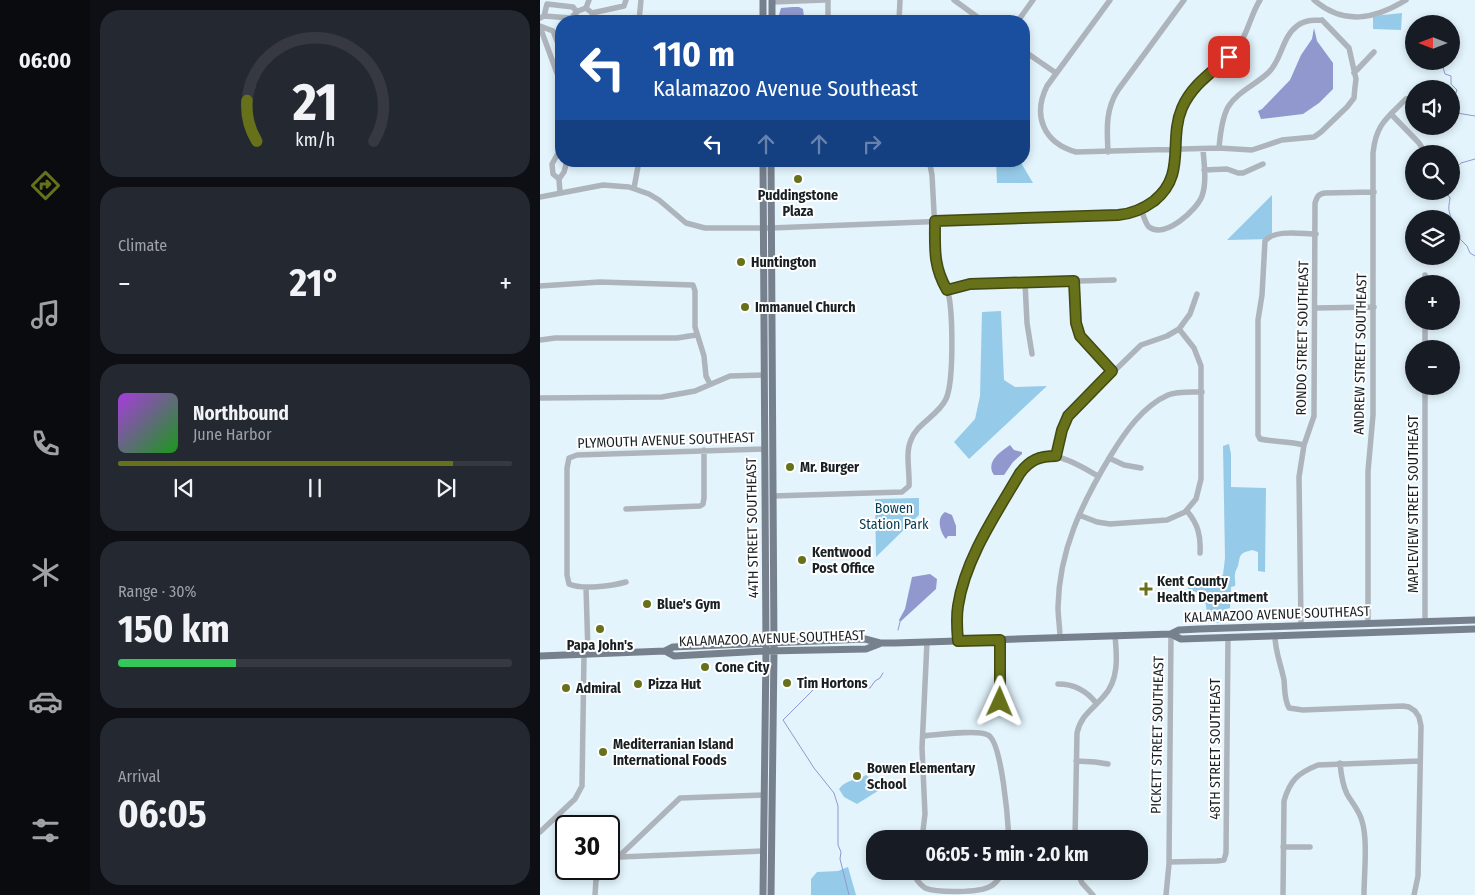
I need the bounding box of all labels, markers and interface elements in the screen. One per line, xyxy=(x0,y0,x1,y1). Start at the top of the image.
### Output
north arrow xyxy=(1405,15,1460,70)
map controls xyxy=(1405,15,1460,395)
text: 110 m xyxy=(653,33,735,75)
icon: left xyxy=(570,35,635,100)
pin xyxy=(1208,36,1250,78)
icon: arrive xyxy=(1215,43,1243,71)
text: 06:00 xyxy=(19,47,71,74)
text: 21 xyxy=(291,71,338,134)
text: Kalamazoo Avenue Southeast xyxy=(653,75,918,102)
button: sound xyxy=(1405,80,1460,135)
text: km/h xyxy=(295,129,335,151)
icon: left xyxy=(699,130,727,158)
icon: ahead xyxy=(752,130,780,158)
icon: ahead xyxy=(805,130,833,158)
icon: right xyxy=(858,130,886,158)
button: search xyxy=(1405,145,1460,200)
icon: directions xyxy=(28,168,63,203)
marker: Puddingstone Plaza xyxy=(792,173,804,185)
place label: Puddingstone Plaza xyxy=(758,187,838,220)
button: layers xyxy=(1405,210,1460,265)
text: Climate xyxy=(118,236,167,255)
place label: Huntington xyxy=(751,254,816,271)
marker: Huntington xyxy=(735,256,747,268)
text: 21° xyxy=(290,260,340,306)
street label: RONDO STREET SOUTHEAST xyxy=(1293,260,1312,415)
text: − xyxy=(118,267,131,300)
text: + xyxy=(499,267,512,300)
street label: ANDREW STREET SOUTHEAST xyxy=(1351,273,1370,435)
button: + xyxy=(1405,275,1460,330)
icon: music xyxy=(28,297,63,332)
place label: Immanuel Church xyxy=(755,299,856,316)
marker: Immanuel Church xyxy=(739,301,751,313)
button: − xyxy=(1405,340,1460,395)
text: Northbound xyxy=(193,402,289,425)
street label: MAPLEVIEW STREET SOUTHEAST xyxy=(1405,414,1422,593)
text: June Harbor xyxy=(193,425,271,444)
icon: phone xyxy=(28,426,63,461)
street label: PLYMOUTH AVENUE SOUTHEAST xyxy=(577,429,756,452)
street label: 44TH STREET SOUTHEAST xyxy=(743,457,762,599)
place label: Mr. Burger xyxy=(800,459,860,476)
marker: Mr. Burger xyxy=(784,461,796,473)
icon: previous xyxy=(170,474,198,502)
icon: pause xyxy=(301,474,329,502)
icon: next xyxy=(432,474,460,502)
park label: Bowen Station Park xyxy=(859,500,929,533)
place label: Kentwood Post Office xyxy=(812,544,875,577)
marker: Kentwood Post Office xyxy=(796,554,808,566)
icon: climate xyxy=(28,555,63,590)
place label: Kent County Health Department xyxy=(1157,573,1269,606)
text: Range · 30% xyxy=(118,582,196,601)
marker: Kent County Health Department xyxy=(1139,582,1153,596)
place label: Blue's Gym xyxy=(657,596,721,613)
marker: Blue's Gym xyxy=(641,598,653,610)
street label: KALAMAZOO AVENUE SOUTHEAST xyxy=(1184,603,1371,626)
text: 150 km xyxy=(118,606,230,652)
marker: Papa John's xyxy=(594,623,606,635)
street label: KALAMAZOO AVENUE SOUTHEAST xyxy=(679,627,866,650)
place label: Papa John's xyxy=(567,637,633,654)
street label: PICKETT STREET SOUTHEAST xyxy=(1148,655,1167,814)
place label: Cone City xyxy=(715,659,770,676)
marker: Cone City xyxy=(699,661,711,673)
place label: Tim Hortons xyxy=(797,675,868,692)
position arrow xyxy=(973,675,1025,727)
place label: Pizza Hut xyxy=(648,676,702,693)
marker: Tim Hortons xyxy=(781,677,793,689)
marker: Pizza Hut xyxy=(632,678,644,690)
street label: 48TH STREET SOUTHEAST xyxy=(1207,678,1224,820)
place label: Admiral xyxy=(575,680,621,697)
marker: Admiral xyxy=(560,682,572,694)
icon: car xyxy=(28,684,63,719)
place label: Mediterranian Island International Foods xyxy=(613,736,734,769)
marker: Mediterranian Island International Foods xyxy=(597,746,609,758)
place label: Bowen Elementary School xyxy=(867,760,976,793)
text: Arrival xyxy=(118,767,160,786)
marker: Bowen Elementary School xyxy=(851,770,863,782)
text: 06:05 xyxy=(118,791,207,837)
icon: filters xyxy=(28,813,63,848)
speed limit sign: 30 xyxy=(555,815,620,880)
text: 06:05 · 5 min · 2.0 km xyxy=(926,843,1088,866)

